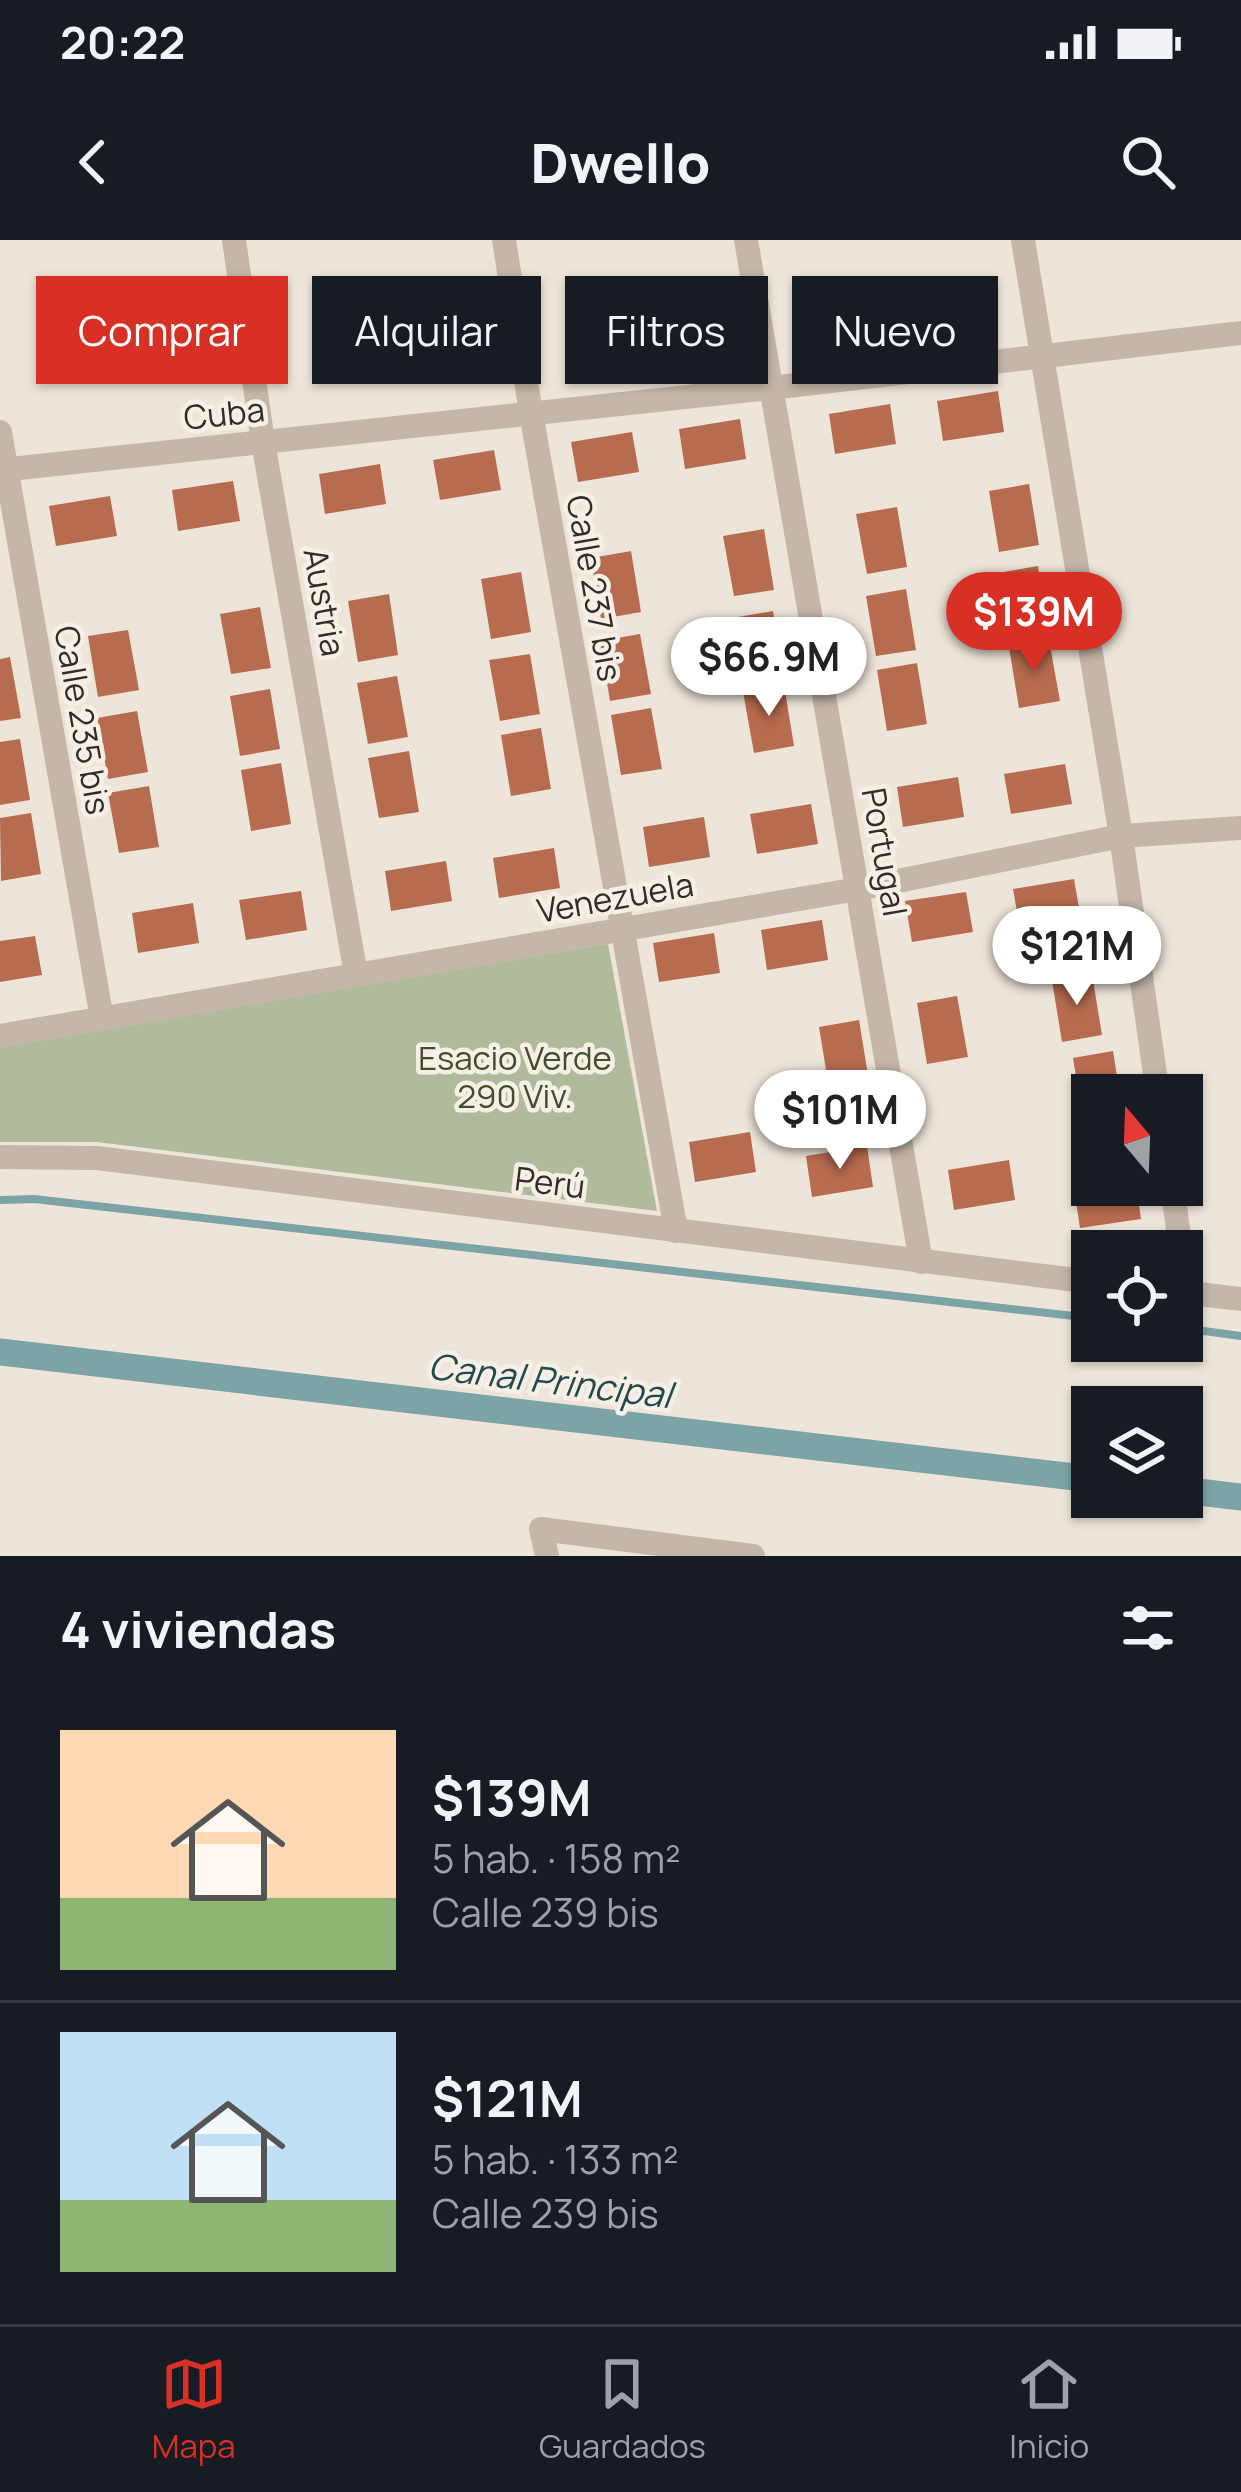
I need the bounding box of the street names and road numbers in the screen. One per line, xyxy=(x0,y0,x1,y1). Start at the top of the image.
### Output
street label: Cuba xyxy=(181,386,267,440)
street label: Calle 237 bis xyxy=(557,491,633,685)
street label: Austria xyxy=(293,544,357,660)
street label: Calle 235 bis xyxy=(44,622,122,818)
street label: Portugal xyxy=(852,784,918,920)
street label: Venezuela xyxy=(533,861,697,933)
street label: Perú xyxy=(512,1155,588,1209)

